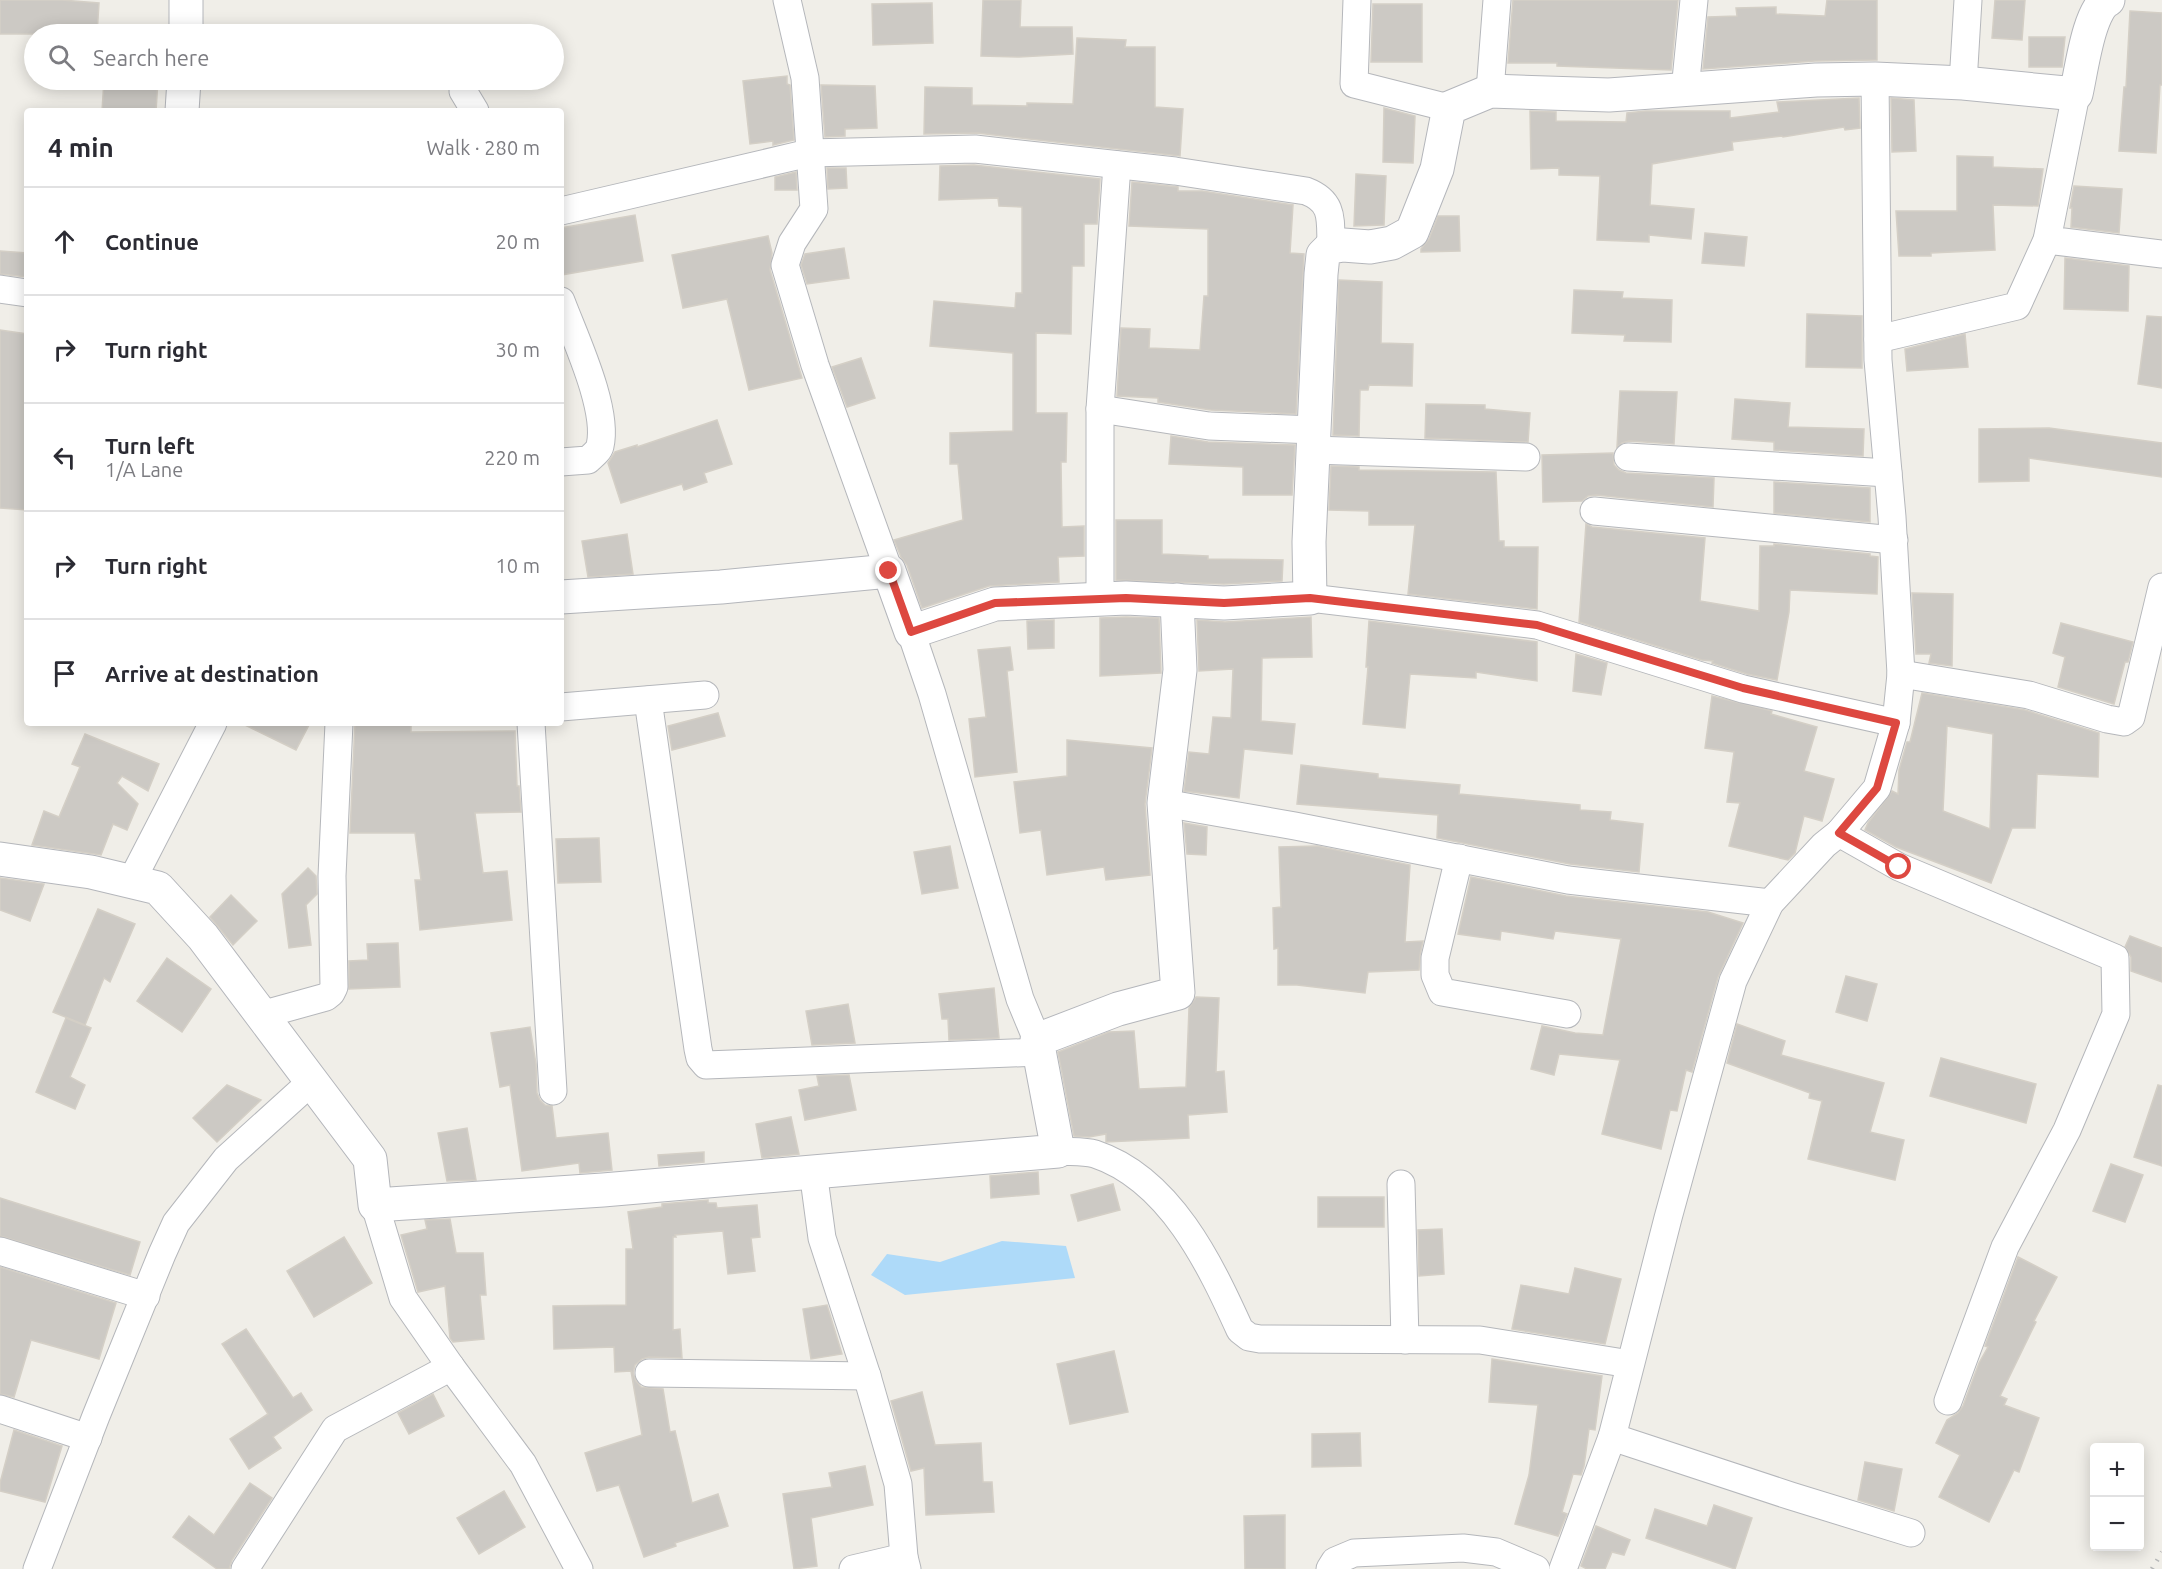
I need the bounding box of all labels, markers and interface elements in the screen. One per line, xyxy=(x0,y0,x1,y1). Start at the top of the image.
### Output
search box xyxy=(24,24,564,90)
icon: search xyxy=(45,41,78,74)
text: Search here xyxy=(93,45,209,70)
text: 4 min xyxy=(48,133,114,162)
text: Walk · 280 m xyxy=(427,136,540,159)
icon: ahead xyxy=(48,225,81,258)
text: Continue xyxy=(105,229,199,254)
text: 20 m xyxy=(496,230,540,253)
icon: right xyxy=(48,333,81,366)
text: Turn right xyxy=(105,337,207,362)
text: 30 m xyxy=(496,338,540,361)
text: Turn left xyxy=(105,433,195,458)
icon: left xyxy=(48,441,81,474)
text: 220 m xyxy=(484,446,540,469)
text: 1/A Lane xyxy=(105,458,183,481)
icon: right xyxy=(48,549,81,582)
text: Turn right xyxy=(105,553,207,578)
text: 10 m xyxy=(496,554,540,577)
route end xyxy=(875,557,901,583)
icon: arrive xyxy=(48,657,81,690)
text: Arrive at destination xyxy=(105,661,319,686)
route start xyxy=(1885,853,1911,879)
map controls xyxy=(2090,1443,2144,1551)
button: + xyxy=(2090,1443,2144,1497)
button: − xyxy=(2090,1497,2144,1551)

